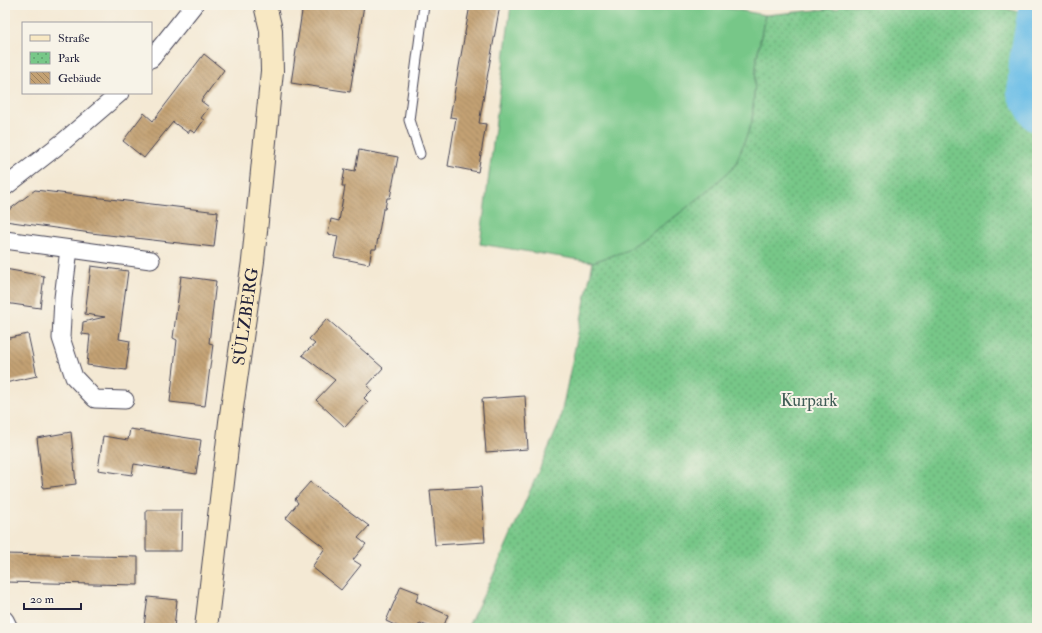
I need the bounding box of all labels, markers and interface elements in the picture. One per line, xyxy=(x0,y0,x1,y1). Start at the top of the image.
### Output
legend xyxy=(22,22,152,94)
text: Straße xyxy=(58,31,89,46)
text: Park xyxy=(58,51,80,66)
text: Gebäude xyxy=(58,71,101,86)
street label: SÜLZBERG xyxy=(228,266,263,367)
park label: Kurpark xyxy=(781,390,837,412)
scale bar xyxy=(24,585,81,611)
text: 20 m xyxy=(30,592,55,607)

